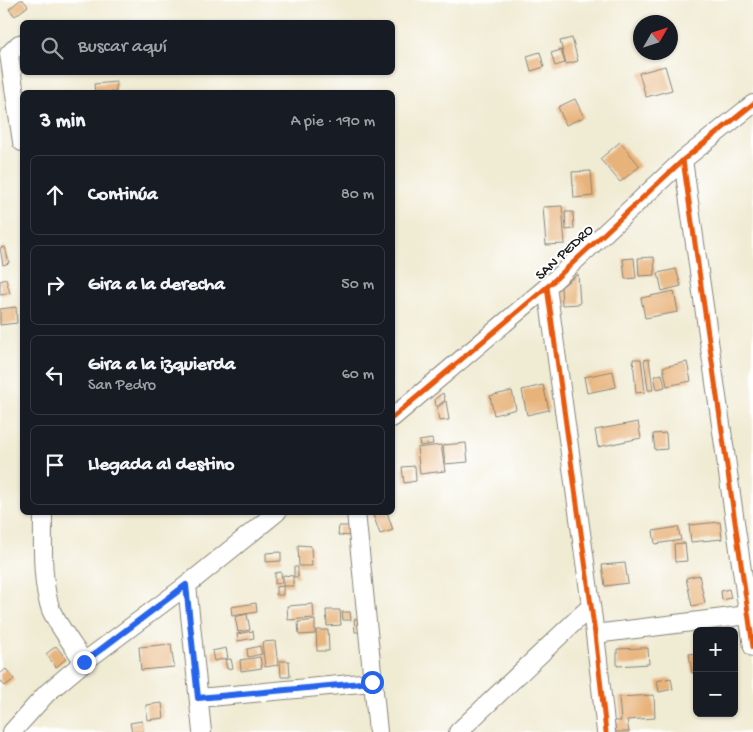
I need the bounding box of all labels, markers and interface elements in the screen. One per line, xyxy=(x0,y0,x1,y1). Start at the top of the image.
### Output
north arrow xyxy=(633,15,678,60)
search box xyxy=(20,20,395,75)
icon: search xyxy=(38,34,66,62)
text: Buscar aquí xyxy=(78,36,167,59)
text: 3 min xyxy=(40,110,85,135)
text: A pie · 190 m xyxy=(291,113,375,132)
icon: ahead xyxy=(41,181,69,209)
text: Continúa xyxy=(88,184,158,207)
text: 80 m xyxy=(341,186,374,205)
street label: SAN PEDRO xyxy=(532,221,598,285)
icon: right xyxy=(41,271,69,299)
text: Gira a la derecha xyxy=(88,274,225,297)
text: 50 m xyxy=(341,276,374,295)
text: Gira a la izquierda xyxy=(88,354,235,377)
icon: left xyxy=(41,361,69,389)
text: 60 m xyxy=(342,366,374,385)
text: San Pedro xyxy=(88,377,156,396)
icon: arrive xyxy=(41,451,69,479)
text: Llegada al destino xyxy=(88,454,234,477)
map controls xyxy=(693,627,738,717)
button: + xyxy=(693,627,738,672)
route end xyxy=(73,651,96,674)
route start xyxy=(361,671,384,694)
button: − xyxy=(693,672,738,717)

